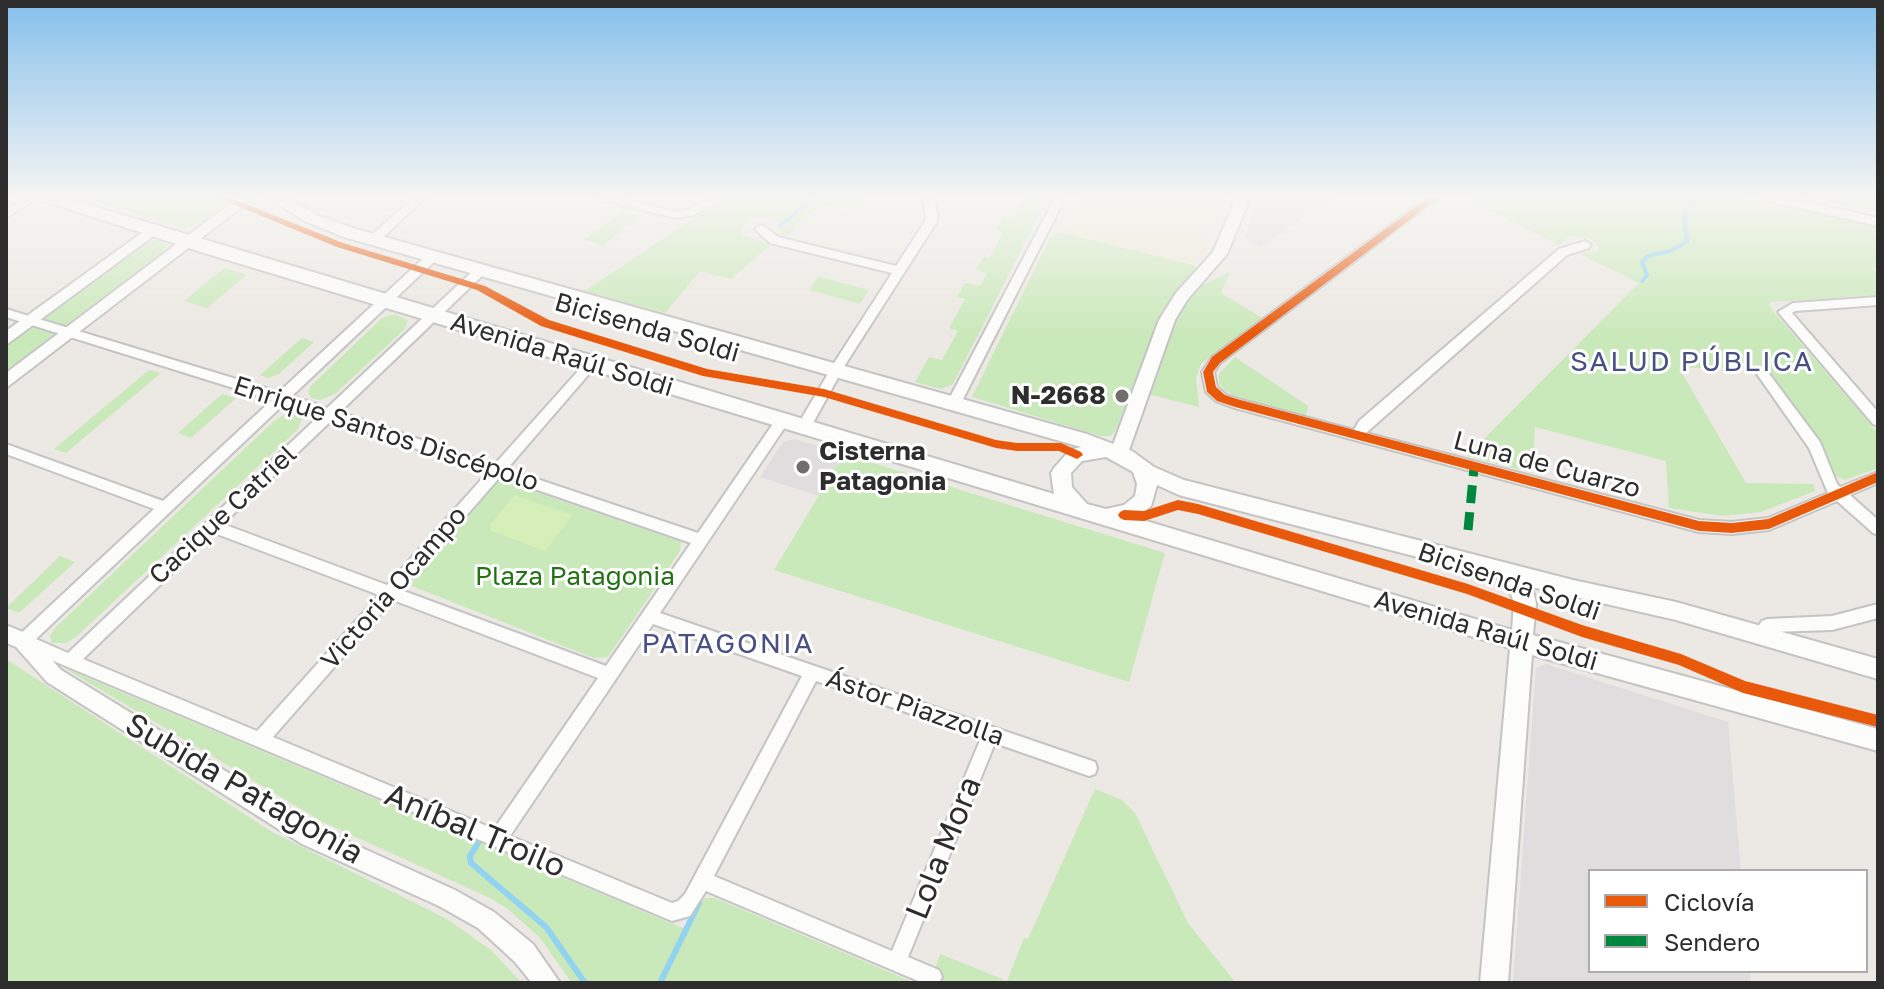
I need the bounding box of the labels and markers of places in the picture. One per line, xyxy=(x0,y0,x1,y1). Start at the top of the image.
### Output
place label: N-2668 xyxy=(1011,380,1106,412)
marker: N-2668 xyxy=(1113,387,1131,405)
place label: Cisterna Patagonia xyxy=(819,436,946,498)
marker: Cisterna Patagonia xyxy=(794,458,812,476)

